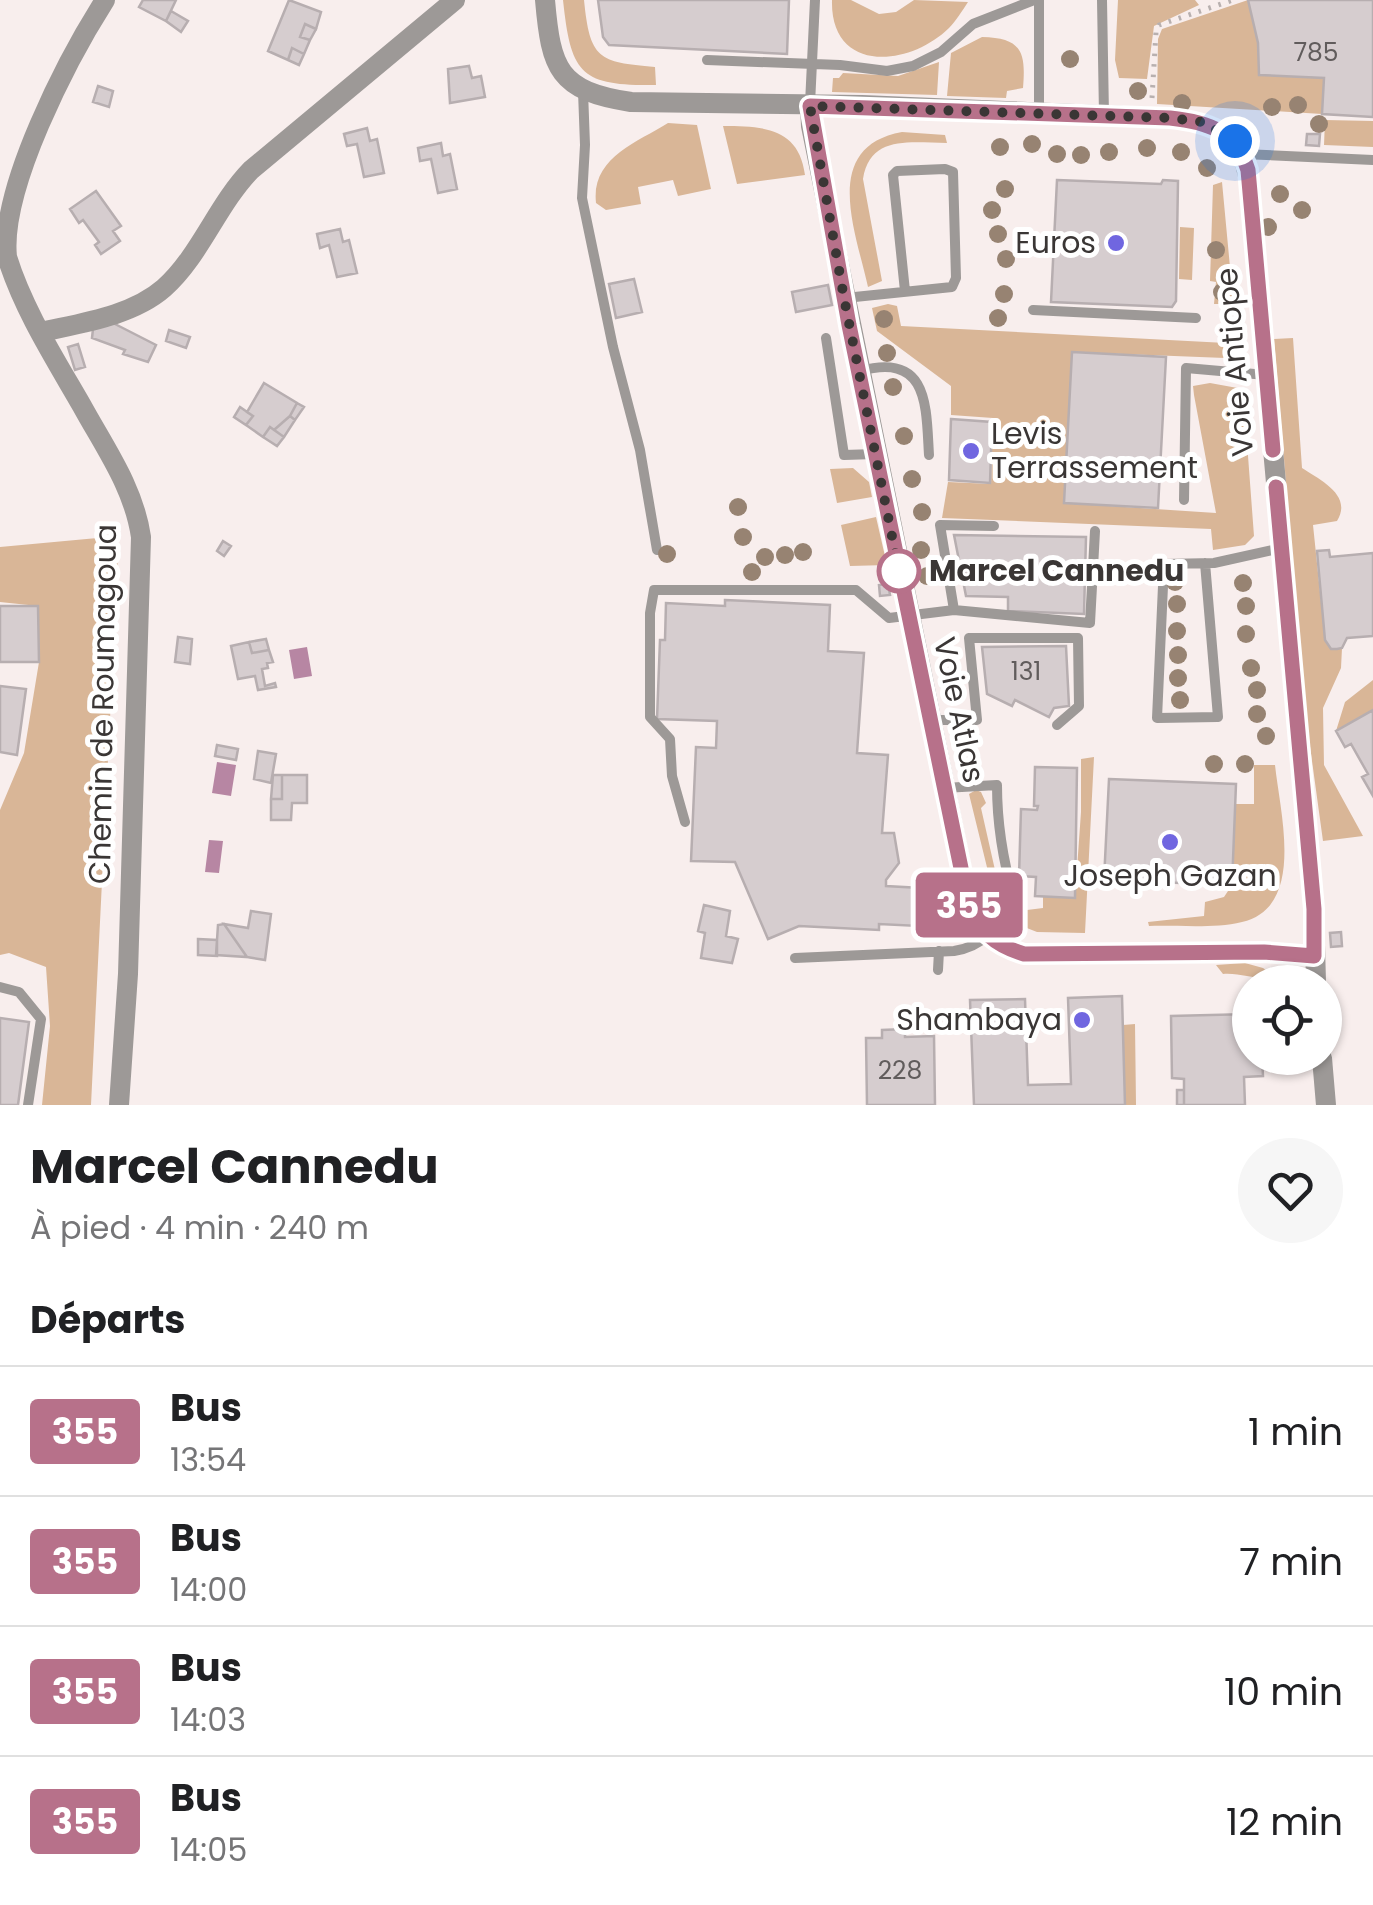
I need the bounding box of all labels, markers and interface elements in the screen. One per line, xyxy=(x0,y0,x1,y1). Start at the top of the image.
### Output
house number: 785 xyxy=(1293,35,1339,70)
your location xyxy=(1210,116,1260,166)
place label: Euros xyxy=(1015,221,1096,264)
marker: Euros xyxy=(1105,232,1127,254)
street label: Voie Antiope xyxy=(1205,266,1264,458)
place label: Levis Terrassement xyxy=(991,412,1198,489)
marker: Levis Terrassement xyxy=(960,440,982,462)
street label: Chemin de Roumagoua xyxy=(78,524,127,884)
place label: Marcel Cannedu xyxy=(929,549,1184,592)
marker: Marcel Cannedu xyxy=(878,550,920,592)
street label: Voie Atlas xyxy=(923,633,996,787)
house number: 131 xyxy=(1011,654,1041,689)
marker: Joseph Gazan xyxy=(1159,831,1181,853)
place label: Joseph Gazan xyxy=(1063,854,1277,897)
line badge: 355 xyxy=(912,872,1026,938)
text: 355 xyxy=(936,881,1002,930)
map controls xyxy=(1232,965,1342,1075)
button: locate xyxy=(1232,965,1342,1075)
place label: Shambaya xyxy=(896,998,1062,1041)
marker: Shambaya xyxy=(1071,1009,1093,1031)
house number: 228 xyxy=(878,1053,922,1088)
text: Marcel Cannedu xyxy=(30,1133,439,1200)
button: heart xyxy=(1238,1138,1343,1243)
text: À pied · 4 min · 240 m xyxy=(30,1205,369,1250)
text: Départs xyxy=(30,1293,186,1346)
text: Bus xyxy=(170,1381,242,1434)
text: 1 min xyxy=(1248,1405,1343,1458)
text: 355 xyxy=(52,1407,118,1456)
text: 13:54 xyxy=(170,1437,246,1482)
text: Bus xyxy=(170,1511,242,1564)
text: 7 min xyxy=(1239,1535,1343,1588)
text: 355 xyxy=(52,1537,118,1586)
text: 14:00 xyxy=(170,1567,247,1612)
text: Bus xyxy=(170,1641,242,1694)
text: 10 min xyxy=(1224,1665,1343,1718)
text: 355 xyxy=(52,1667,118,1716)
text: 14:03 xyxy=(170,1697,246,1742)
text: Bus xyxy=(170,1771,242,1824)
text: 12 min xyxy=(1226,1795,1343,1848)
text: 355 xyxy=(52,1797,118,1846)
text: 14:05 xyxy=(170,1827,247,1872)

